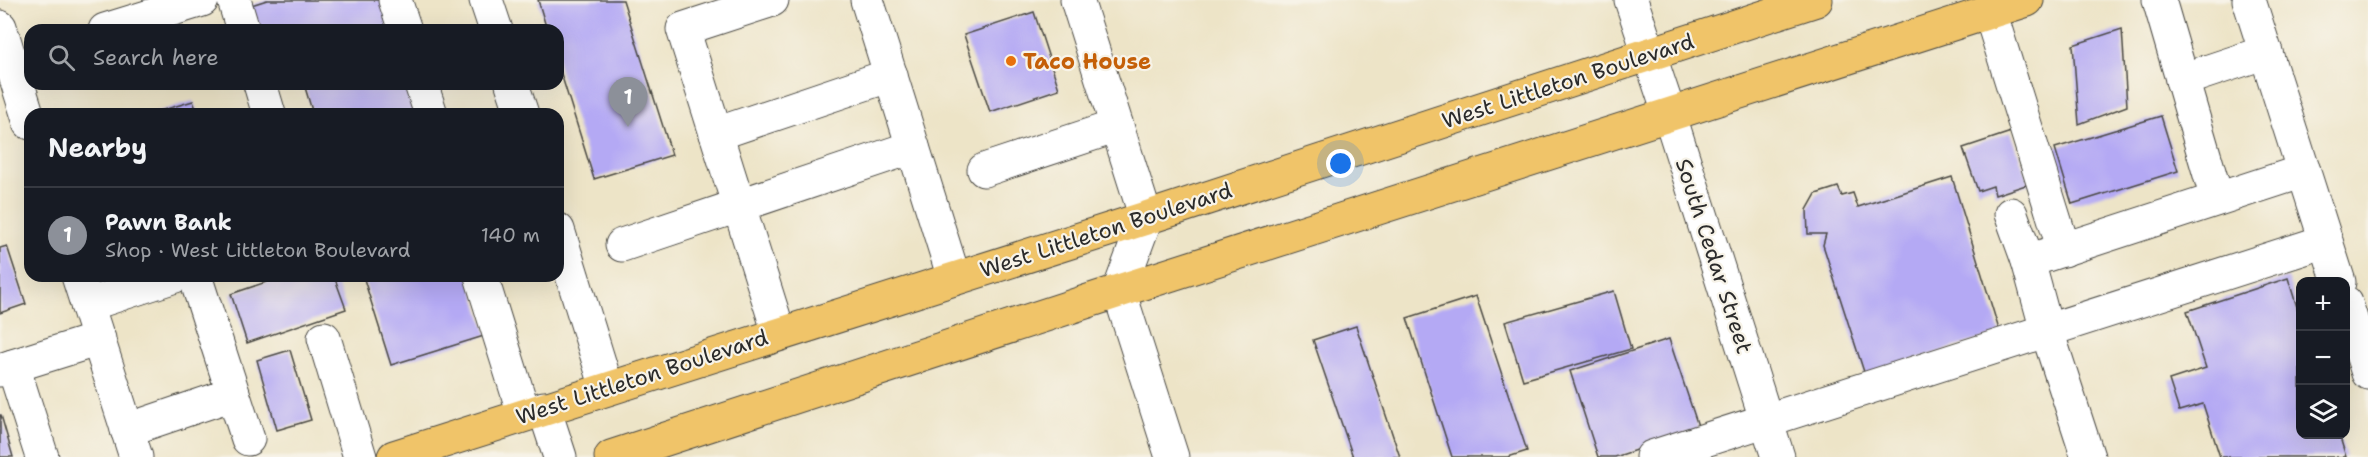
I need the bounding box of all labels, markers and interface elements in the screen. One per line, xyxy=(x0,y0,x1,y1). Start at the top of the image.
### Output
search box xyxy=(24,24,564,90)
street label: West Littleton Boulevard xyxy=(1438,26,1698,136)
icon: search xyxy=(45,41,78,74)
text: Search here xyxy=(93,43,219,72)
place label: Taco House xyxy=(1023,47,1151,76)
marker: Taco House xyxy=(1004,54,1018,68)
pin: 1 xyxy=(608,78,648,127)
text: Nearby xyxy=(48,130,147,165)
your location xyxy=(1326,149,1355,178)
street label: South Cedar Street xyxy=(1669,155,1759,357)
street label: West Littleton Boulevard xyxy=(976,175,1236,285)
text: Pawn Bank xyxy=(105,208,232,237)
text: 1 xyxy=(63,222,72,248)
text: 140 m xyxy=(481,222,540,248)
text: Shop · West Littleton Boulevard xyxy=(105,237,410,263)
map controls xyxy=(2296,277,2350,439)
button: + xyxy=(2296,277,2350,331)
street label: West Littleton Boulevard xyxy=(512,322,772,432)
button: − xyxy=(2296,331,2350,385)
button: layers xyxy=(2296,385,2350,439)

